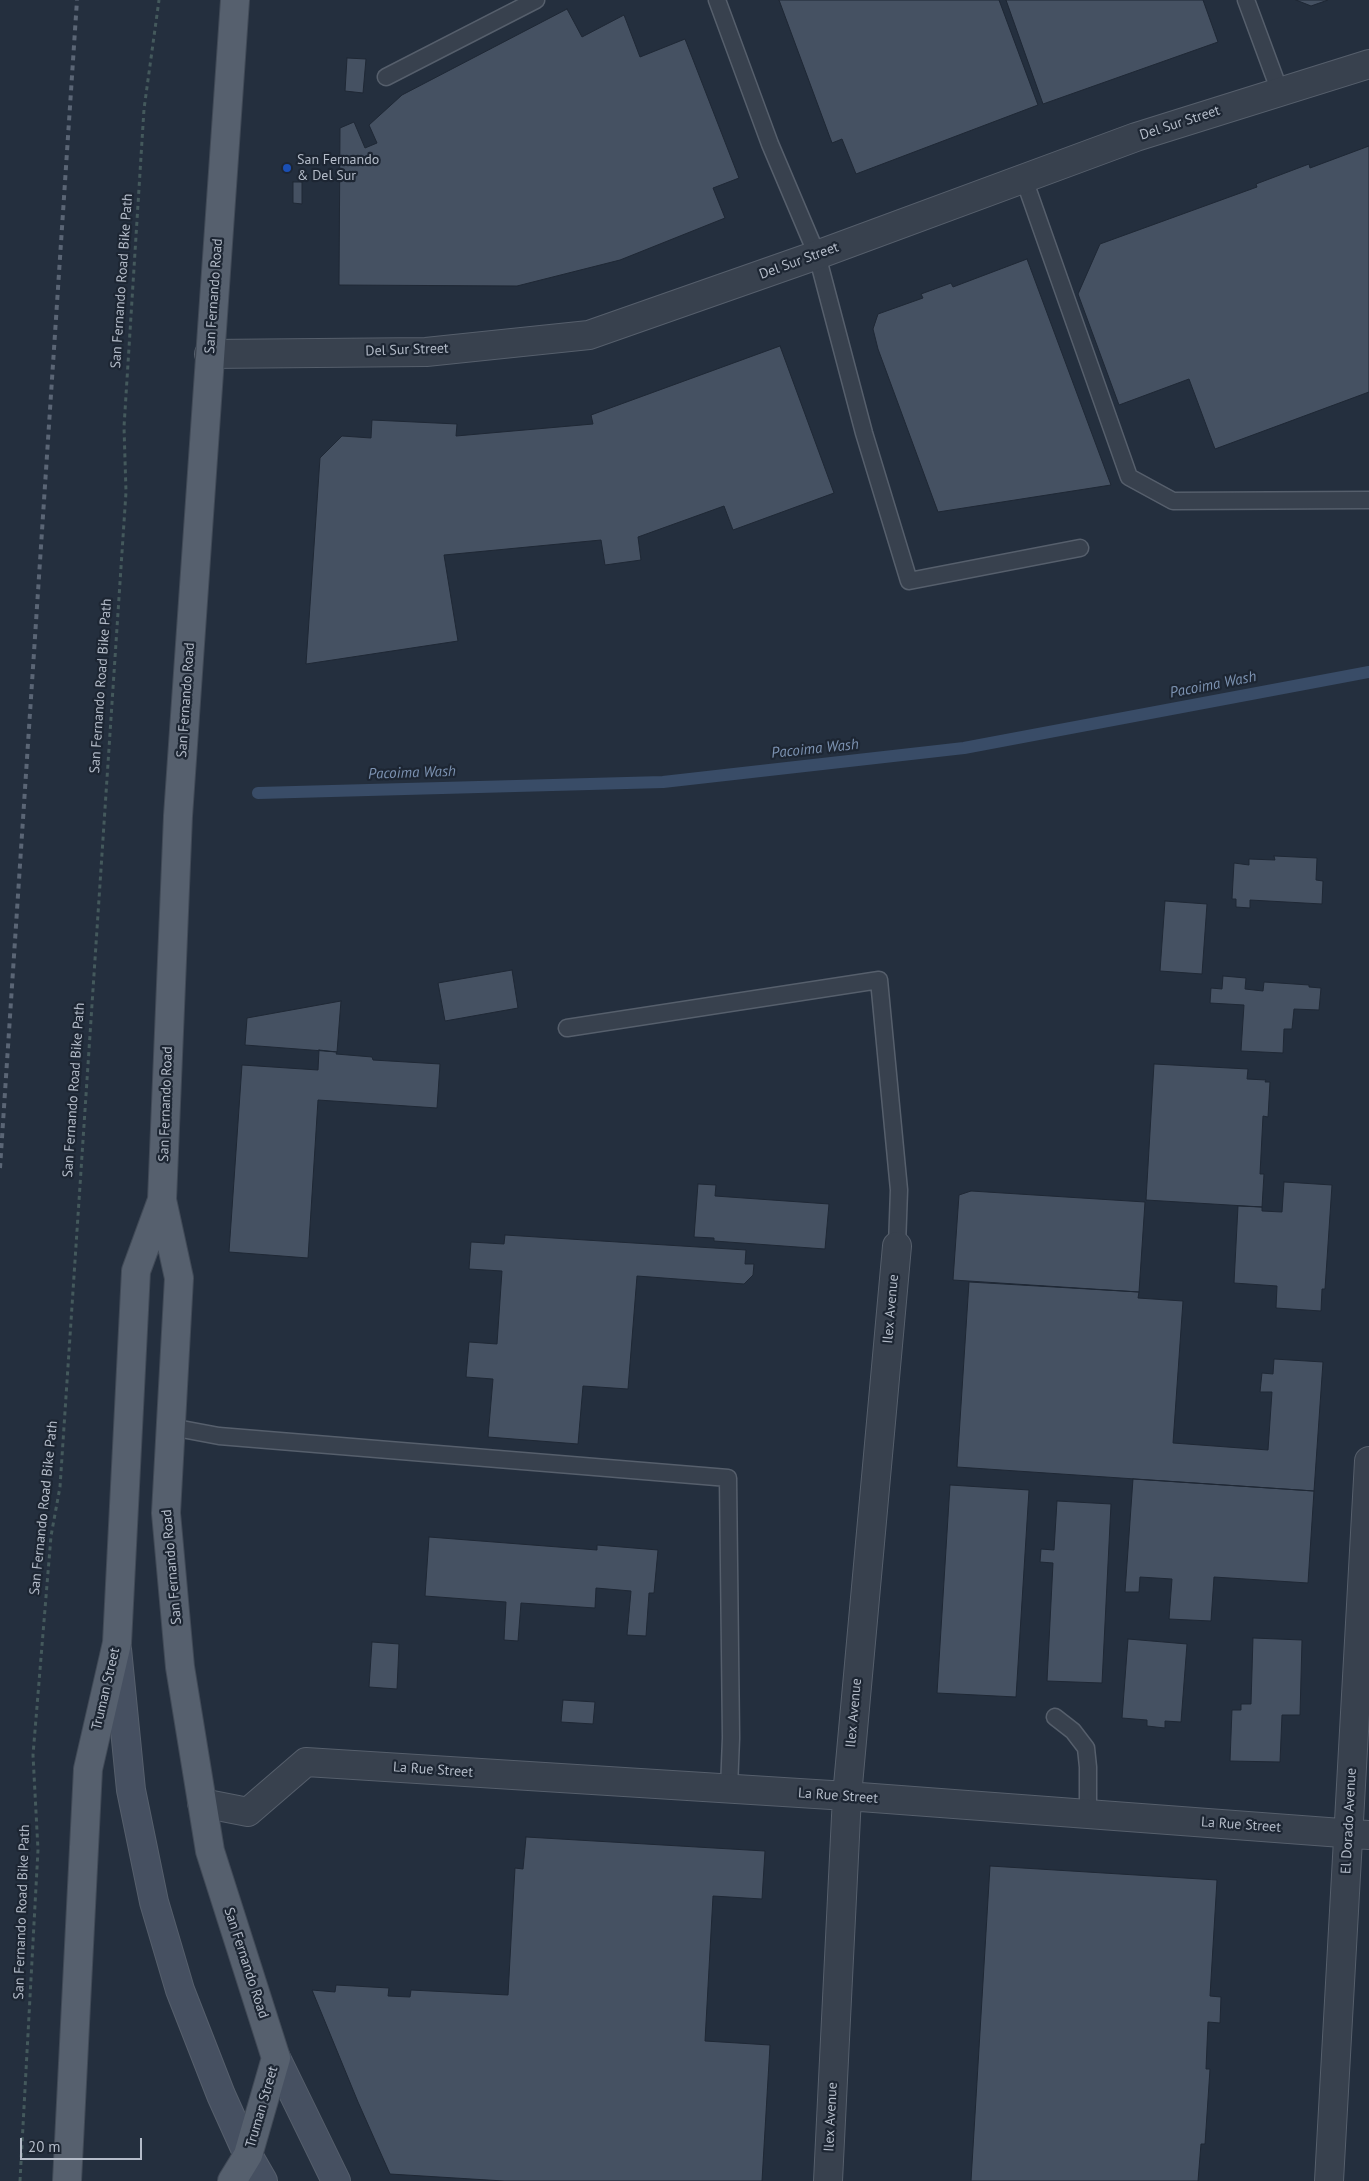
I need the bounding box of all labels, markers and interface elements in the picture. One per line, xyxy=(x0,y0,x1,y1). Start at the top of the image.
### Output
street label: Del Sur Street xyxy=(1138,102,1222,144)
place label: San Fernando & Del Sur xyxy=(297,152,379,184)
marker: San Fernando & Del Sur xyxy=(281,162,293,174)
street label: San Fernando Road Bike Path xyxy=(108,193,136,369)
street label: San Fernando Road xyxy=(202,238,226,354)
street label: Del Sur Street xyxy=(757,239,841,283)
street label: Del Sur Street xyxy=(365,340,449,360)
street label: San Fernando Road Bike Path xyxy=(87,598,115,774)
street label: San Fernando Road xyxy=(174,642,198,758)
water label: Pacoima Wash xyxy=(1168,668,1258,702)
water label: Pacoima Wash xyxy=(770,735,860,763)
water label: Pacoima Wash xyxy=(368,762,456,784)
street label: San Fernando Road Bike Path xyxy=(60,1002,88,1178)
street label: San Fernando Road xyxy=(156,1046,176,1162)
street label: Ilex Avenue xyxy=(880,1274,902,1344)
street label: San Fernando Road Bike Path xyxy=(26,1420,62,1596)
street label: San Fernando Road xyxy=(159,1509,185,1625)
street label: Truman Street xyxy=(88,1646,124,1732)
street label: Ilex Avenue xyxy=(843,1678,865,1748)
street label: La Rue Street xyxy=(393,1759,473,1781)
street label: El Dorado Avenue xyxy=(1338,1768,1360,1874)
street label: La Rue Street xyxy=(798,1785,878,1807)
street label: La Rue Street xyxy=(1201,1814,1281,1836)
street label: San Fernando Road Bike Path xyxy=(11,1824,33,2000)
street label: San Fernando Road xyxy=(220,1905,272,2021)
street label: Truman Street xyxy=(242,2064,282,2150)
street label: Ilex Avenue xyxy=(821,2082,841,2152)
scale bar xyxy=(22,2128,145,2160)
text: 20 m xyxy=(28,2137,61,2156)

